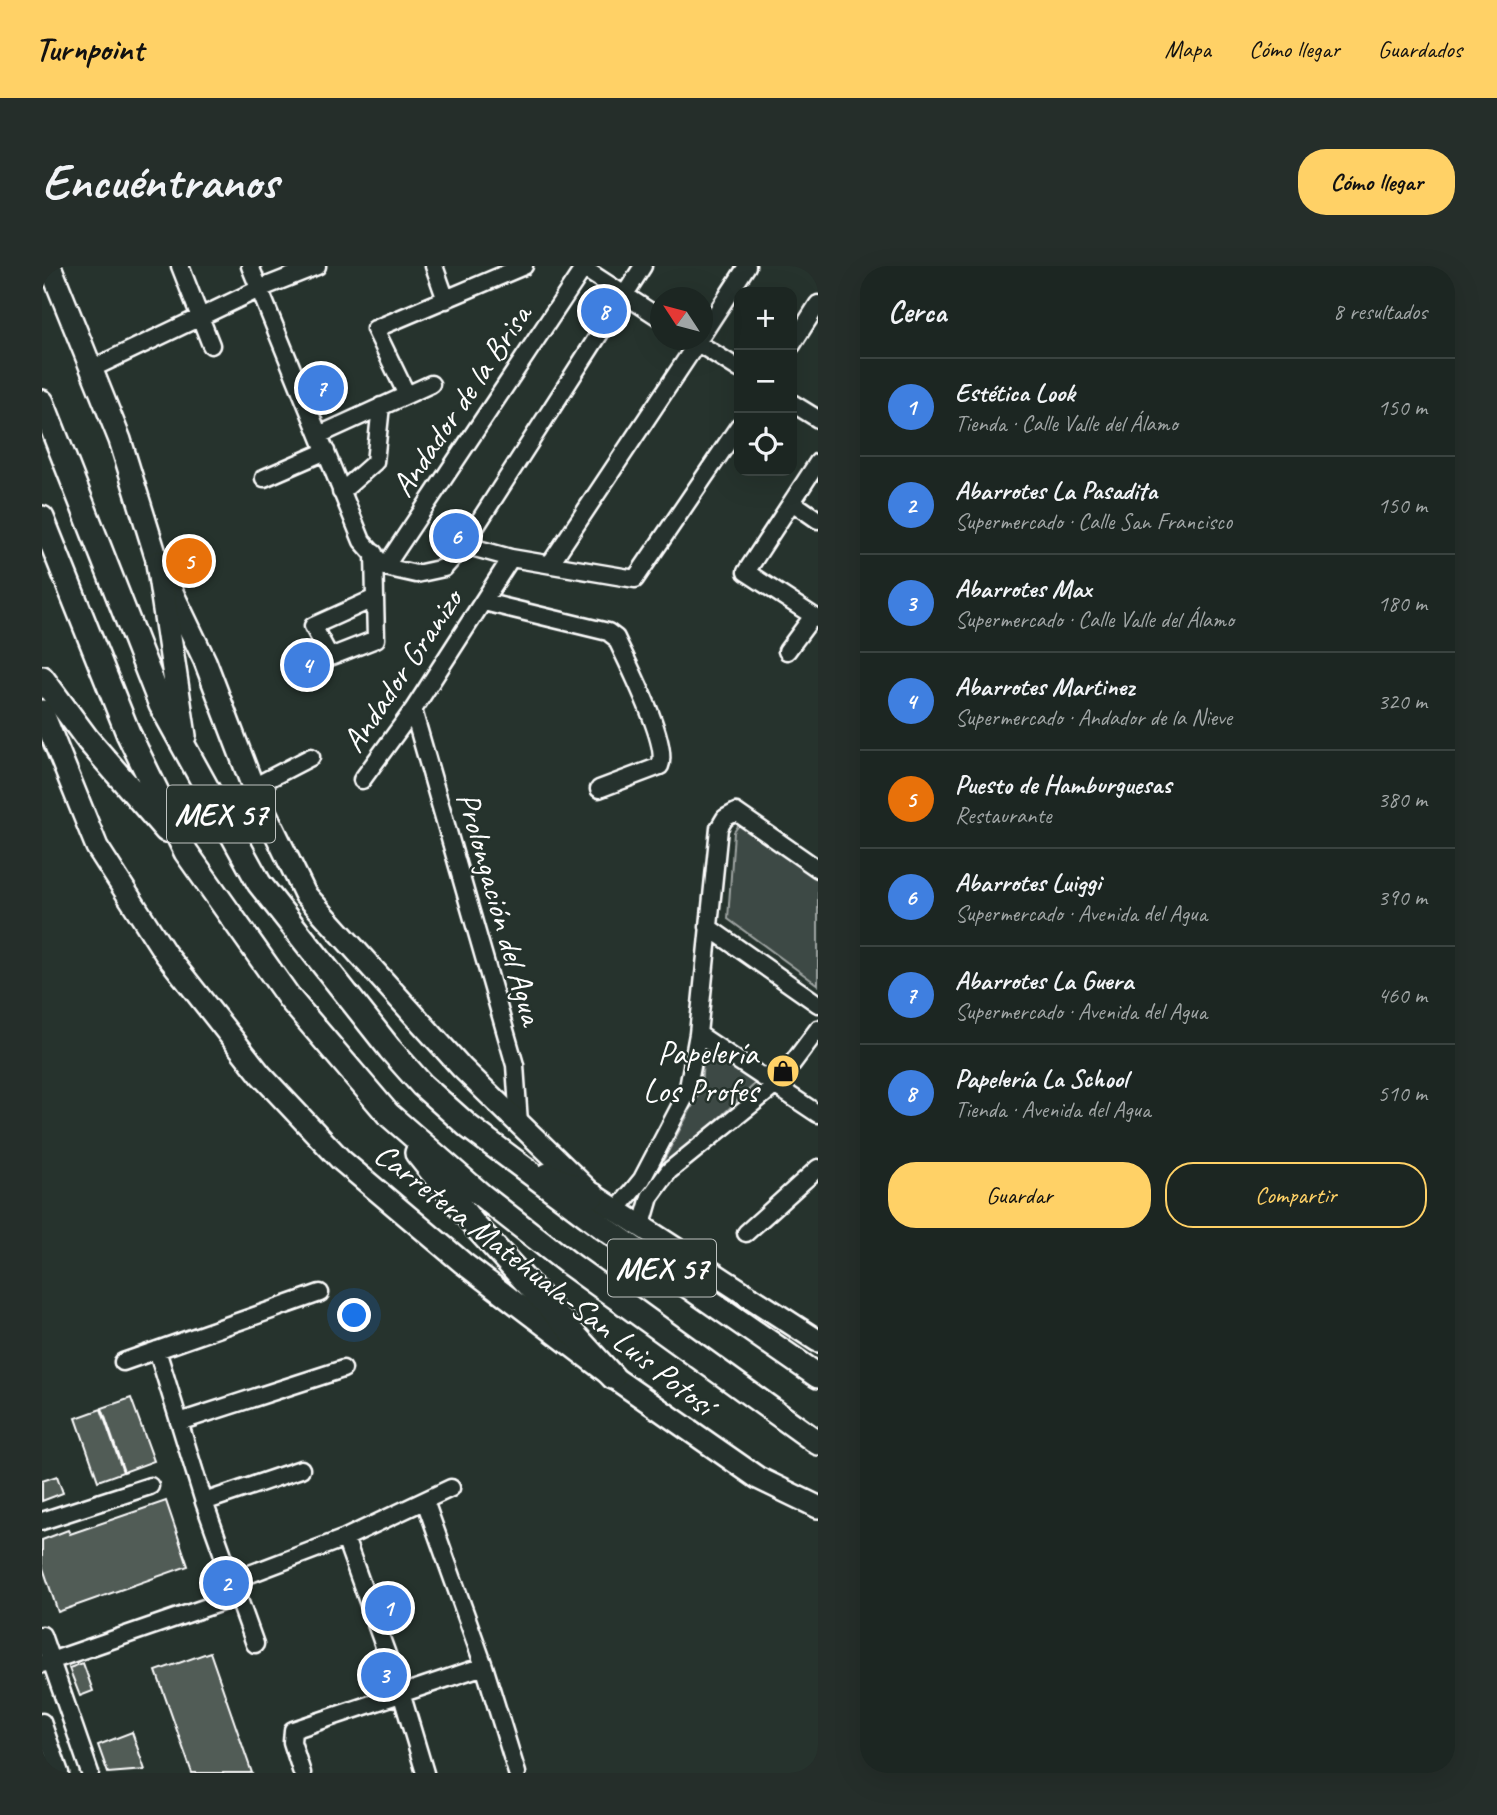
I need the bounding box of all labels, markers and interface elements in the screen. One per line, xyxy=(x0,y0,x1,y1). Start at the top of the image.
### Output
text: Turnpoint xyxy=(35,28,143,70)
text: Mapa xyxy=(1164,34,1211,64)
text: Cómo llegar xyxy=(1249,34,1340,64)
text: Guardados xyxy=(1378,34,1462,64)
button: Cómo llegar xyxy=(1298,149,1455,215)
text: Encuéntranos xyxy=(42,151,278,213)
pin: 8 xyxy=(581,285,627,337)
north arrow xyxy=(650,287,713,350)
map controls xyxy=(734,287,797,476)
button: + xyxy=(734,287,797,350)
text: Cerca xyxy=(888,293,946,331)
street label: Andador de la Brisa xyxy=(381,294,542,505)
text: 8 resultados xyxy=(1333,297,1427,326)
button: − xyxy=(734,350,797,413)
pin: 7 xyxy=(298,362,344,414)
text: Estética Look xyxy=(955,376,1075,409)
text: 1 xyxy=(906,393,916,422)
text: 150 m xyxy=(1378,393,1427,422)
text: Tienda · Calle Valle del Álamo xyxy=(955,409,1178,438)
button: locate xyxy=(734,413,797,476)
text: Abarrotes La Pasadita xyxy=(955,474,1157,507)
text: 2 xyxy=(906,491,916,520)
text: 150 m xyxy=(1378,491,1427,520)
text: Supermercado · Calle San Francisco xyxy=(955,507,1232,536)
pin: 6 xyxy=(433,510,479,562)
pin: 5 xyxy=(166,535,212,587)
text: Abarrotes Max xyxy=(955,572,1091,605)
street label: Andador Granizo xyxy=(332,578,474,760)
text: 3 xyxy=(906,589,916,618)
text: 180 m xyxy=(1378,589,1427,618)
text: Supermercado · Calle Valle del Álamo xyxy=(955,605,1234,634)
pin: 4 xyxy=(284,639,330,691)
text: Abarrotes Martinez xyxy=(955,670,1134,703)
text: 4 xyxy=(906,687,916,716)
text: 320 m xyxy=(1378,687,1427,716)
text: Supermercado · Andador de la Nieve xyxy=(955,703,1232,732)
text: Puesto de Hamburguesas xyxy=(955,768,1171,801)
text: 5 xyxy=(906,785,916,814)
text: 380 m xyxy=(1378,785,1427,814)
road number: MEX 57 xyxy=(167,786,275,842)
street label: Prolongación del Agua xyxy=(447,787,554,1032)
text: Restaurante xyxy=(955,801,1052,830)
text: Abarrotes Luiggi xyxy=(955,866,1101,899)
text: 6 xyxy=(906,883,916,912)
text: 390 m xyxy=(1378,883,1427,912)
text: Supermercado · Avenida del Agua xyxy=(955,899,1207,928)
text: Abarrotes La Guera xyxy=(955,964,1133,997)
text: 7 xyxy=(906,981,916,1010)
text: 460 m xyxy=(1378,981,1427,1010)
text: Supermercado · Avenida del Agua xyxy=(955,997,1207,1026)
place label: Papelería Los Profes xyxy=(643,1032,761,1112)
shop icon: Papelería Los Profes xyxy=(764,1052,802,1090)
text: Papelería La School xyxy=(955,1062,1128,1095)
text: 8 xyxy=(906,1079,916,1108)
text: 510 m xyxy=(1378,1079,1427,1108)
text: Tienda · Avenida del Agua xyxy=(955,1095,1150,1124)
street label: Carretera Matehuala-San Luis Potosí xyxy=(366,1133,728,1429)
button: Guardar xyxy=(888,1162,1151,1228)
button: Compartir xyxy=(1165,1162,1427,1228)
road number: MEX 57 xyxy=(608,1239,716,1296)
your location xyxy=(337,1298,371,1332)
pin: 2 xyxy=(203,1557,249,1609)
pin: 1 xyxy=(365,1582,411,1634)
pin: 3 xyxy=(361,1649,407,1701)

